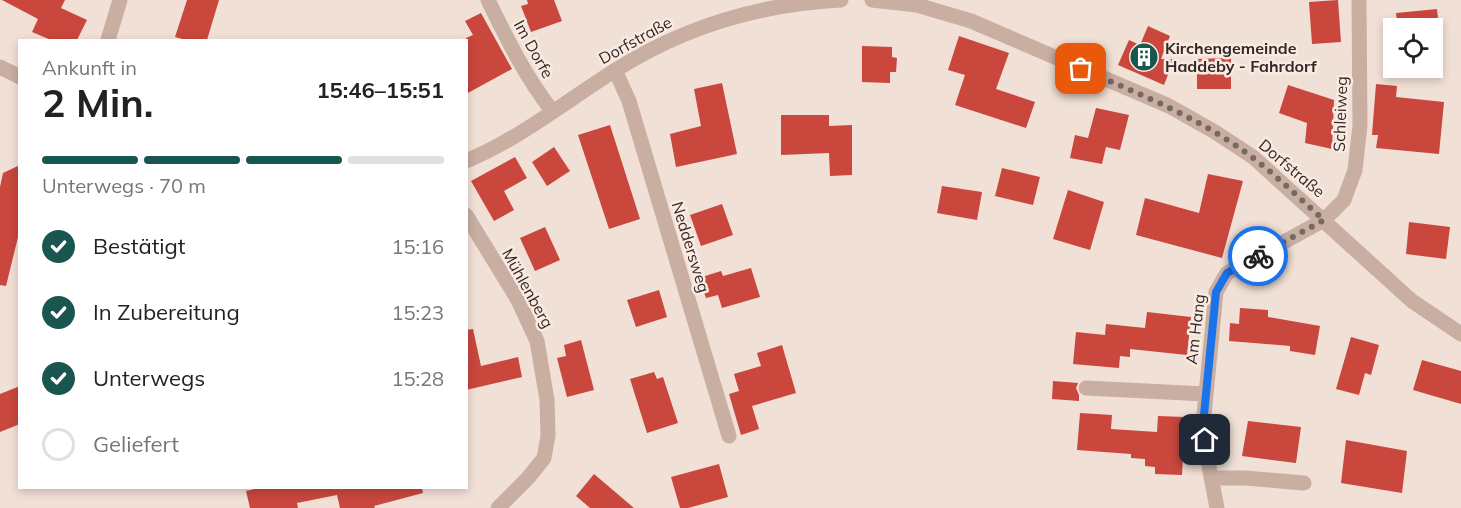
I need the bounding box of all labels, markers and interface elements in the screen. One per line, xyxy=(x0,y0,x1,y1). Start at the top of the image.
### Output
street label: Dorfstraße xyxy=(595,12,675,68)
street label: Im Dorfe xyxy=(510,16,558,82)
map controls xyxy=(1383,18,1443,78)
button: locate xyxy=(1383,18,1443,78)
place label: Kirchengemeinde Haddeby - Fahrdorf xyxy=(1165,38,1318,76)
building icon: Kirchengemeinde Haddeby - Fahrdorf xyxy=(1128,41,1160,73)
pin xyxy=(1055,43,1106,94)
icon: bag xyxy=(1064,52,1097,85)
text: Ankunft in xyxy=(42,55,137,80)
text: 15:46–15:51 xyxy=(316,76,444,104)
street label: Schleiweg xyxy=(1329,76,1351,152)
text: 2 Min. xyxy=(42,78,153,127)
street label: Dorfstraße xyxy=(1255,135,1329,201)
text: Unterwegs · 70 m xyxy=(42,173,206,198)
street label: Neddersweg xyxy=(668,199,714,295)
courier xyxy=(1228,226,1288,286)
icon: check xyxy=(42,230,75,263)
text: Bestätigt xyxy=(93,232,186,260)
text: 15:16 xyxy=(391,234,444,259)
icon: bike xyxy=(1242,240,1275,273)
street label: Mühlenberg xyxy=(498,245,558,331)
street label: Am Hang xyxy=(1181,293,1209,365)
icon: check xyxy=(42,296,75,329)
text: In Zubereitung xyxy=(93,298,240,326)
text: 15:23 xyxy=(391,300,444,325)
icon: check xyxy=(42,362,75,395)
text: Unterwegs xyxy=(93,364,205,392)
text: 15:28 xyxy=(391,366,444,391)
pin xyxy=(1179,414,1230,465)
icon: home xyxy=(1188,423,1221,456)
text: Geliefert xyxy=(93,430,179,458)

